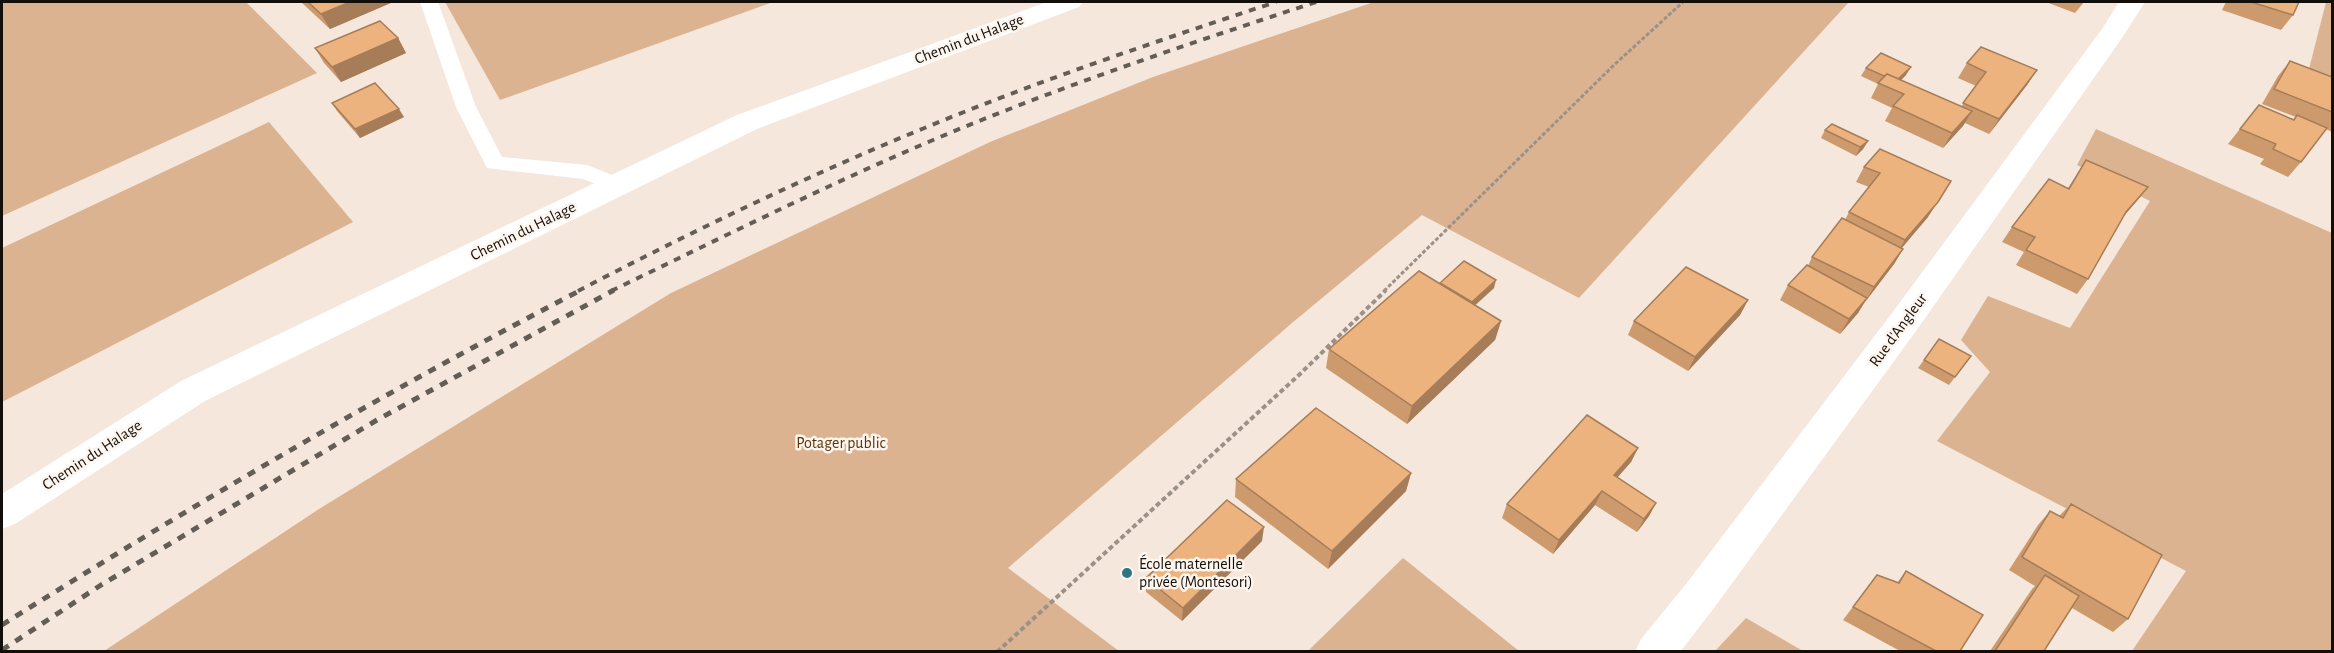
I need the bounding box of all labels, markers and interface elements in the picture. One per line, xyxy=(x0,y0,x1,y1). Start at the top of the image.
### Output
street label: Chemin du Halage xyxy=(912,11,1026,67)
street label: Chemin du Halage xyxy=(468,199,578,263)
street label: Rue d'Angleur xyxy=(1866,290,1930,370)
street label: Chemin du Halage xyxy=(39,417,145,493)
park label: Potager public xyxy=(796,435,886,451)
place label: École maternelle privée (Montesori) xyxy=(1139,554,1253,590)
marker: École maternelle privée (Montesori) xyxy=(1120,566,1134,580)

